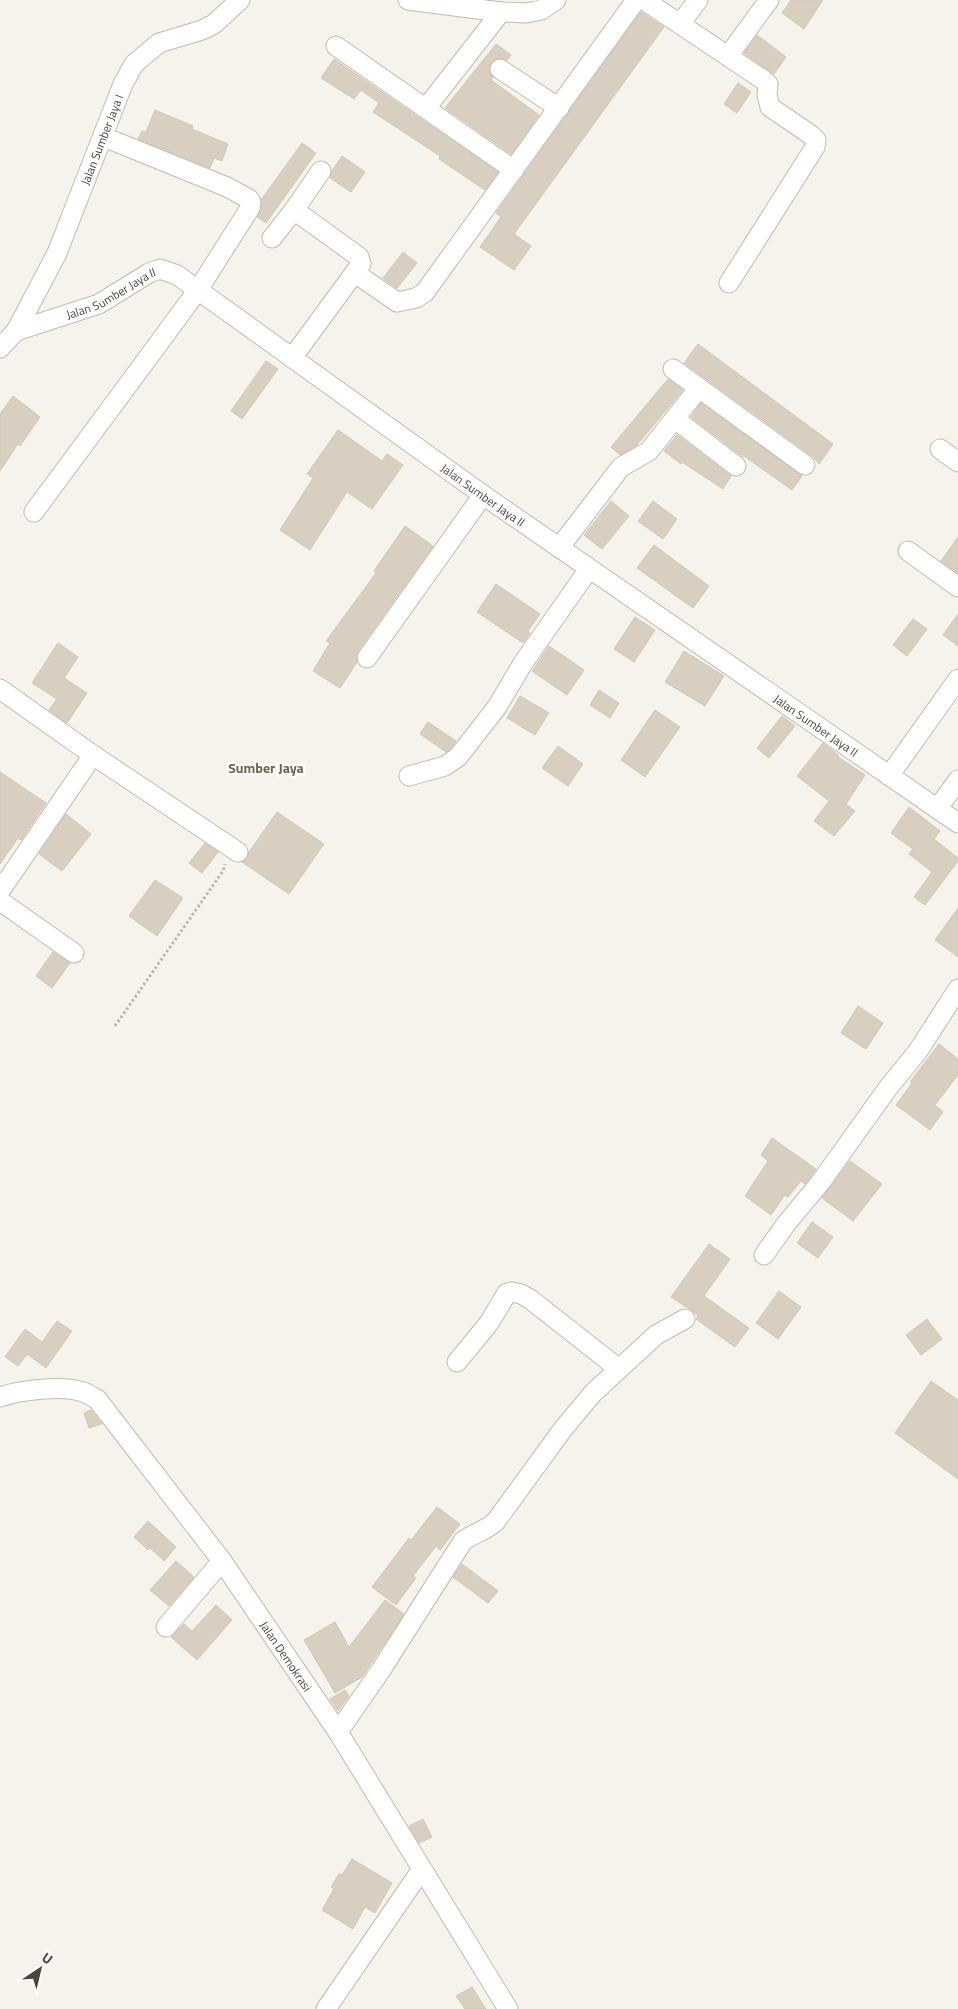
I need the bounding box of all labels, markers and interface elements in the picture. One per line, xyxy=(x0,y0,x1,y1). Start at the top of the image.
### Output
street label: Jalan Sumber Jaya I xyxy=(75,91,128,188)
street label: Jalan Sumber Jaya II xyxy=(64,262,158,324)
street label: Jalan Sumber Jaya II xyxy=(437,458,529,531)
street label: Jalan Sumber Jaya II xyxy=(770,689,862,761)
district label: Sumber Jaya xyxy=(228,757,304,778)
street label: Jalan Demokrasi xyxy=(256,1617,317,1695)
north arrow xyxy=(15,1944,65,1994)
text: U xyxy=(38,1947,58,1969)

